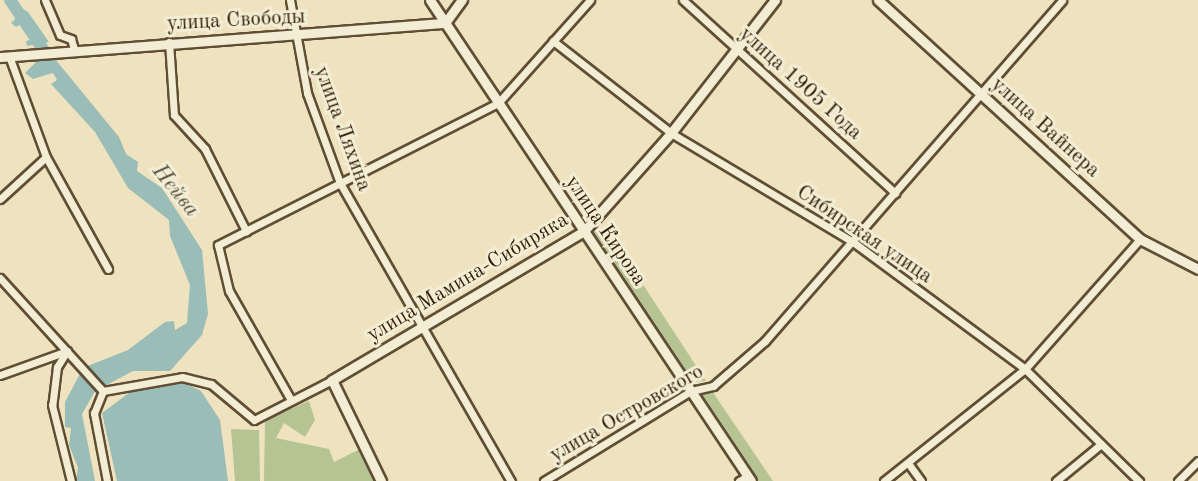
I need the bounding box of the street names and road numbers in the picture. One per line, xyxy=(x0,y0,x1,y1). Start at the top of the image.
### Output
street label: улица Свободы xyxy=(166,5,306,37)
street label: улица 1905 Года xyxy=(733,22,867,146)
street label: улица Ляхина xyxy=(308,63,376,195)
street label: улица Вайнера xyxy=(985,72,1105,184)
street label: улица Кирова xyxy=(559,171,651,291)
street label: Сибирская улица xyxy=(791,180,937,290)
street label: улица Мамина-Сибиряка xyxy=(363,208,573,348)
street label: улица Островского xyxy=(546,360,708,468)

